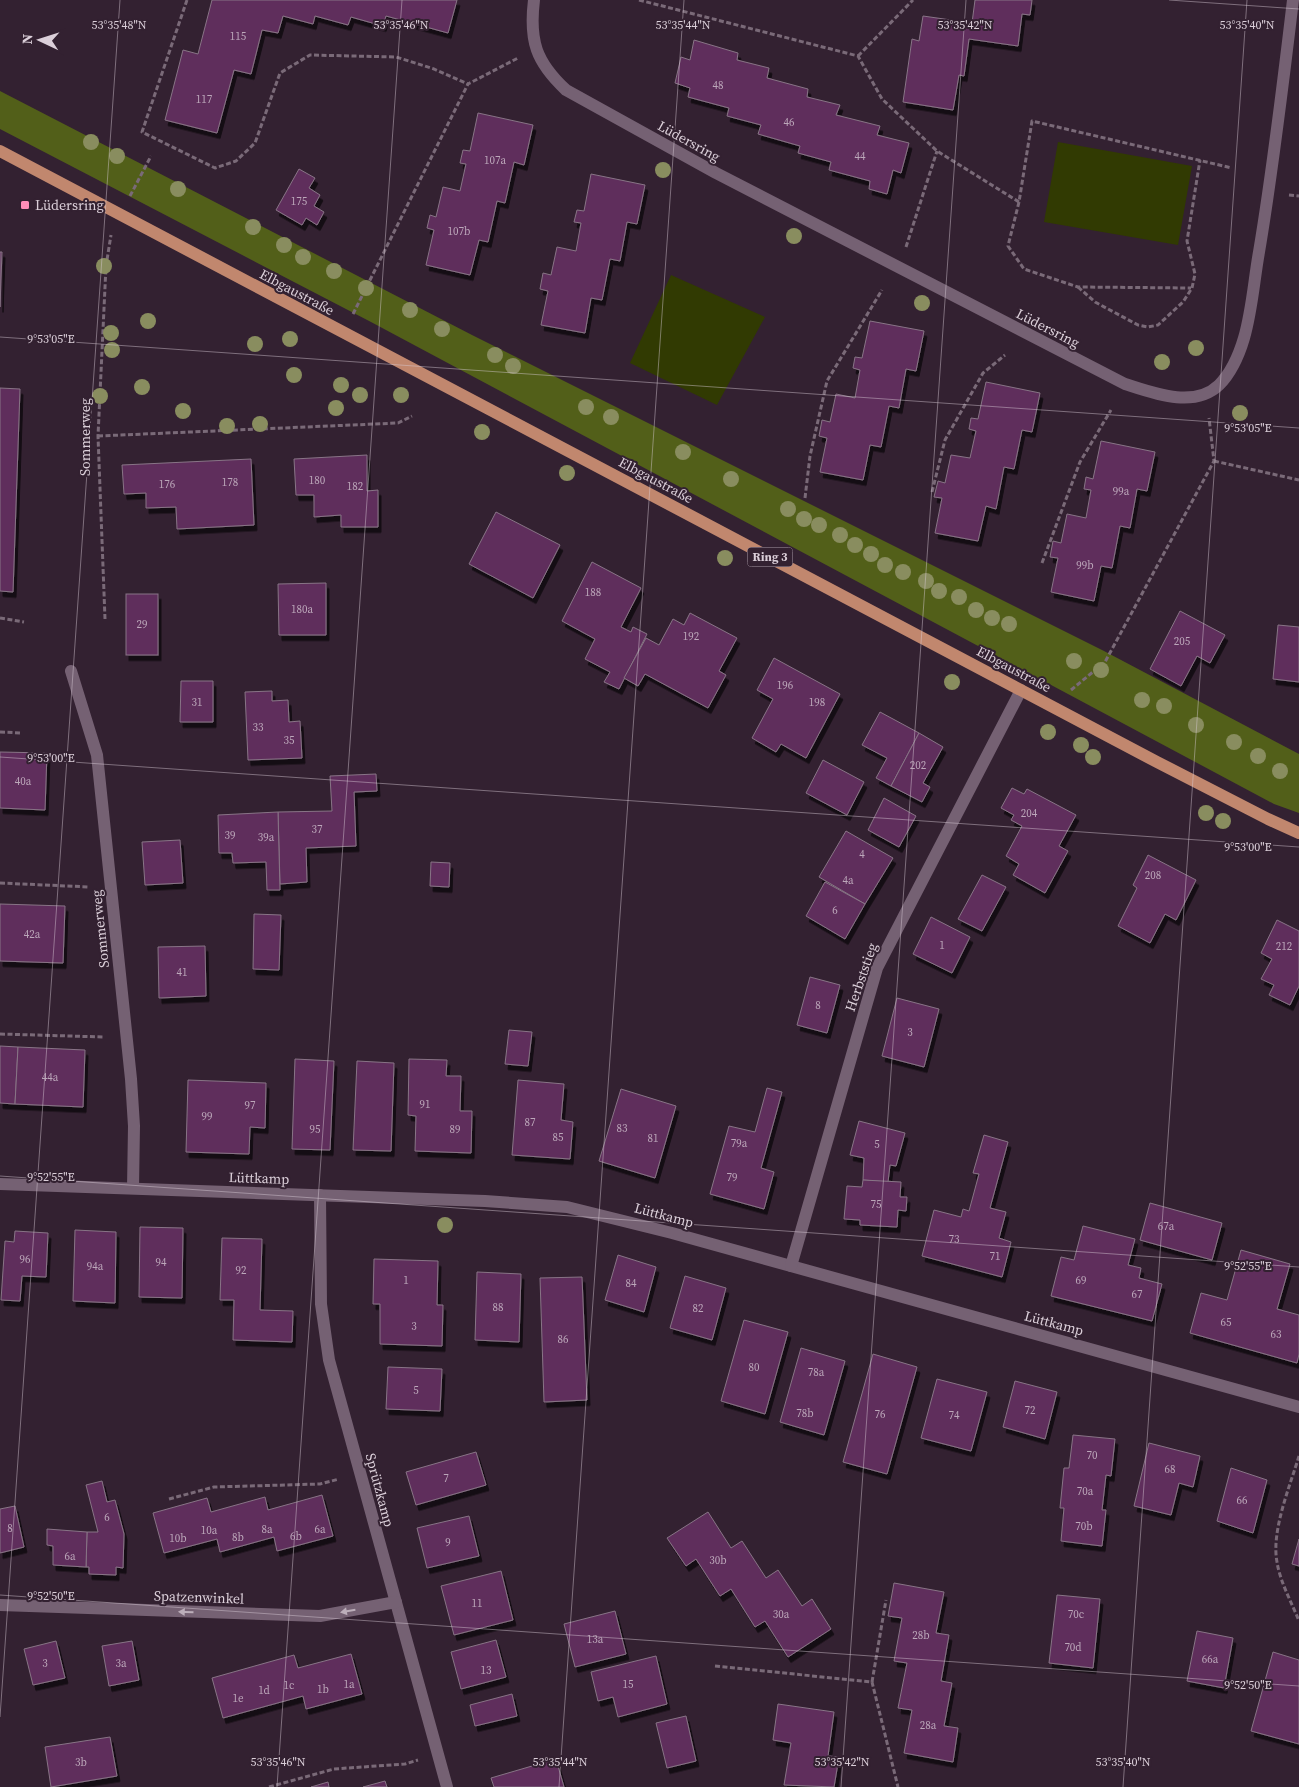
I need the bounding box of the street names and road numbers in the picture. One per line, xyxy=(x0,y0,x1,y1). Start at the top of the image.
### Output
street label: Lüdersring xyxy=(654,116,724,166)
street label: Elbgaustraße xyxy=(256,264,338,320)
street label: Lüdersring xyxy=(1013,303,1083,353)
street label: Sommerweg xyxy=(75,398,95,476)
street label: Elbgaustraße xyxy=(615,452,697,508)
road number: Ring 3 xyxy=(748,548,792,566)
street label: Elbgaustraße xyxy=(973,641,1055,697)
street label: Sommerweg xyxy=(86,889,114,969)
street label: Herbststieg xyxy=(840,940,882,1014)
street label: Lüttkamp xyxy=(228,1167,290,1189)
street label: Lüttkamp xyxy=(632,1197,696,1233)
street label: Lüttkamp xyxy=(1022,1305,1086,1341)
street label: Sprützkamp xyxy=(361,1451,399,1529)
street label: Spatzenwinkel xyxy=(153,1585,245,1609)

